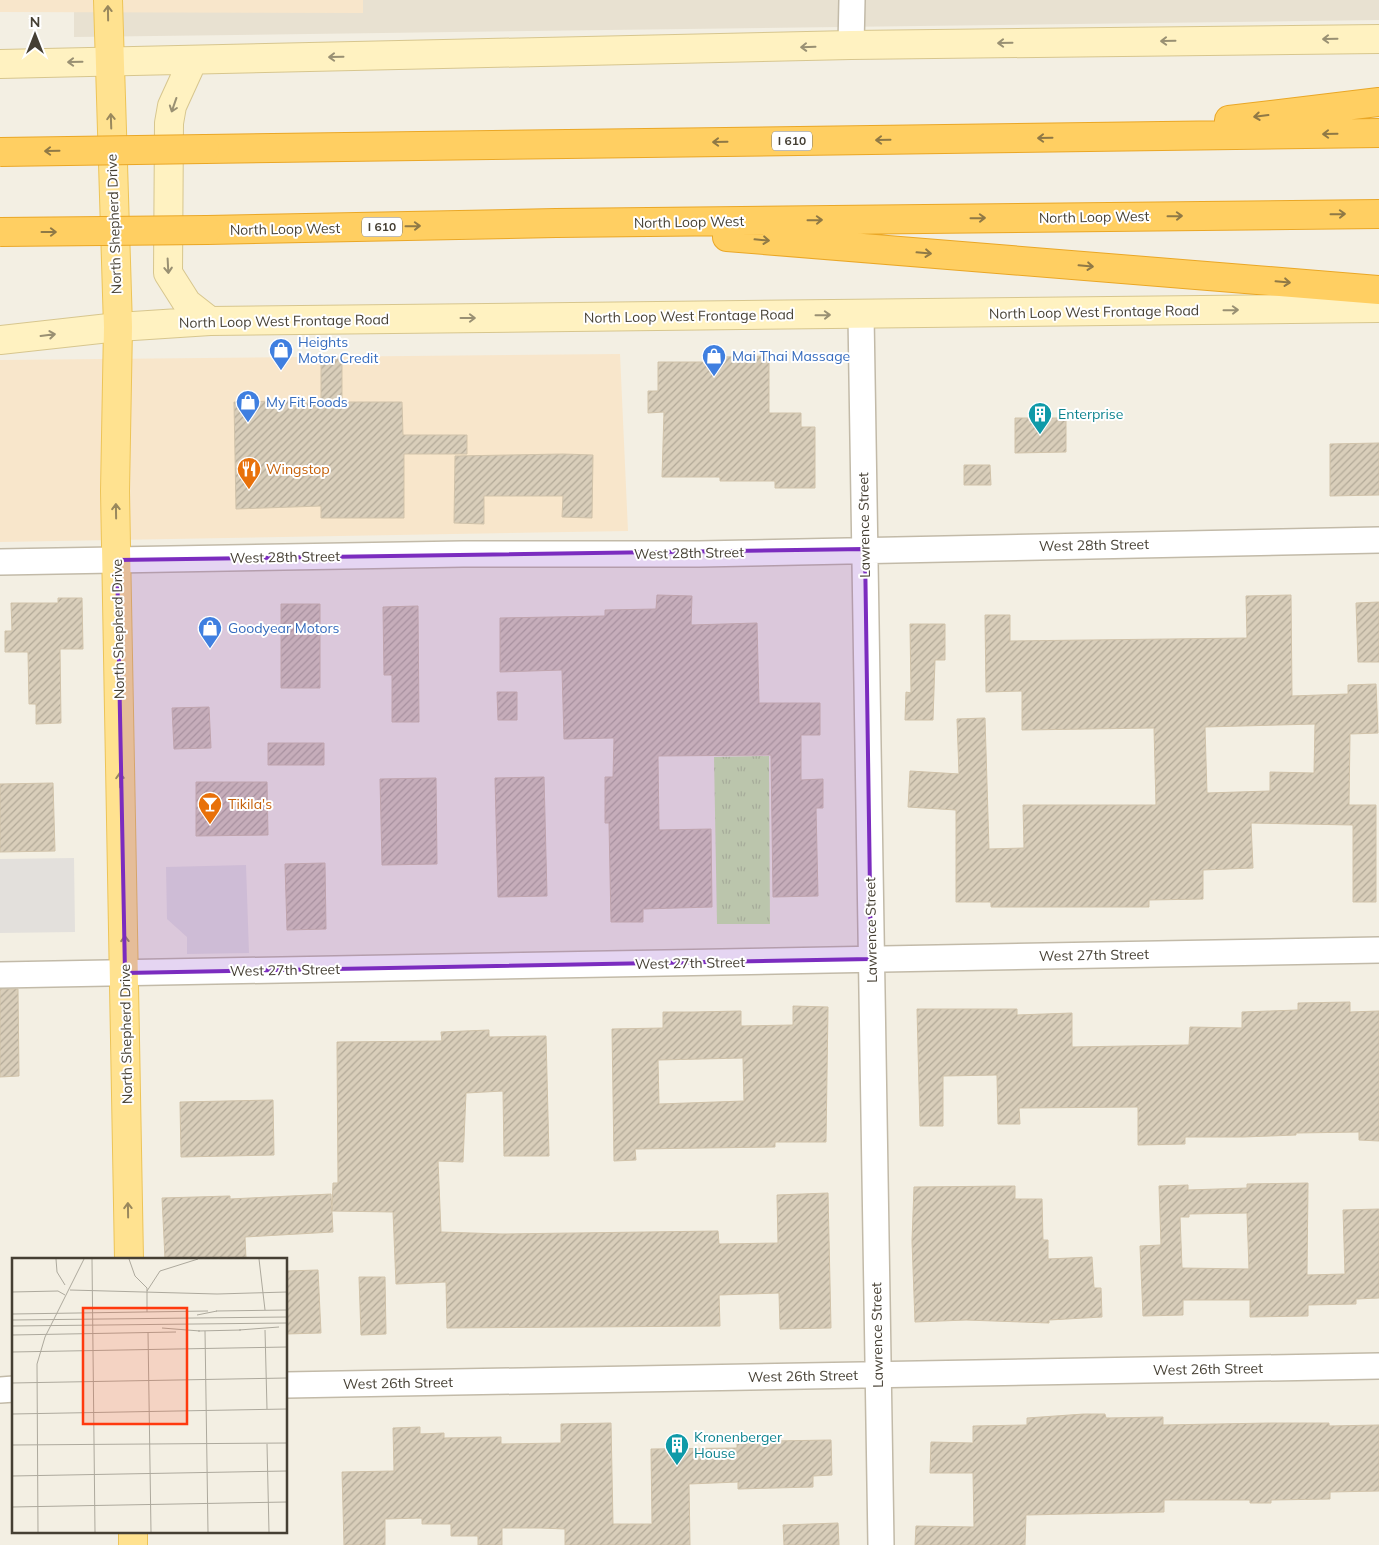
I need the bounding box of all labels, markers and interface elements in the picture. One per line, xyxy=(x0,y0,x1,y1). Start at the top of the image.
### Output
one-way arrow xyxy=(103,6,113,22)
north arrow xyxy=(10,10,60,60)
text: N xyxy=(30,13,40,31)
one-way arrow xyxy=(1323,34,1339,44)
one-way arrow xyxy=(1160,36,1176,46)
one-way arrow xyxy=(998,38,1014,48)
one-way arrow xyxy=(800,42,816,51)
one-way arrow xyxy=(328,52,344,62)
one-way arrow xyxy=(67,58,83,67)
one-way arrow xyxy=(169,97,178,112)
one-way arrow xyxy=(1253,111,1269,121)
one-way arrow xyxy=(106,113,115,129)
one-way arrow xyxy=(1323,129,1339,139)
road number: I 610 xyxy=(772,132,812,150)
one-way arrow xyxy=(1038,133,1054,143)
one-way arrow xyxy=(875,135,892,145)
one-way arrow xyxy=(713,137,729,147)
one-way arrow xyxy=(44,146,60,156)
street label: North Shepherd Drive xyxy=(103,154,125,294)
street label: North Loop West xyxy=(1039,207,1149,227)
one-way arrow xyxy=(1329,209,1345,219)
one-way arrow xyxy=(1166,211,1183,221)
street label: North Loop West xyxy=(634,212,744,232)
one-way arrow xyxy=(969,213,985,223)
one-way arrow xyxy=(806,215,823,225)
road number: I 610 xyxy=(362,218,402,236)
street label: North Loop West xyxy=(230,219,340,239)
one-way arrow xyxy=(404,221,421,231)
one-way arrow xyxy=(40,227,56,237)
one-way arrow xyxy=(754,235,770,244)
one-way arrow xyxy=(916,248,932,258)
one-way arrow xyxy=(164,258,173,274)
one-way arrow xyxy=(1078,261,1094,271)
one-way arrow xyxy=(1274,277,1290,287)
street label: North Loop West Frontage Road xyxy=(989,301,1199,323)
street label: North Loop West Frontage Road xyxy=(584,305,794,327)
one-way arrow xyxy=(1222,305,1239,315)
street label: North Loop West Frontage Road xyxy=(179,310,389,332)
one-way arrow xyxy=(815,310,831,320)
one-way arrow xyxy=(460,313,476,323)
one-way arrow xyxy=(40,329,56,339)
place label: Heights Motor Credit xyxy=(298,333,378,367)
shop icon: Heights Motor Credit xyxy=(268,337,294,371)
shop icon: Mai Thai Massage xyxy=(701,343,727,377)
place label: Mai Thai Massage xyxy=(732,347,850,365)
shop icon: My Fit Foods xyxy=(235,389,261,423)
place label: My Fit Foods xyxy=(266,393,348,411)
building icon: Enterprise xyxy=(1027,401,1053,435)
place label: Enterprise xyxy=(1058,405,1123,423)
restaurant icon: Wingstop xyxy=(236,456,262,490)
place label: Wingstop xyxy=(266,460,330,478)
street label: Lawrence Street xyxy=(854,472,874,578)
one-way arrow xyxy=(111,504,121,520)
street label: West 28th Street xyxy=(1039,535,1149,555)
street label: West 28th Street xyxy=(634,543,744,563)
street label: West 28th Street xyxy=(230,547,340,567)
street label: North Shepherd Drive xyxy=(108,559,128,699)
shop icon: Goodyear Motors xyxy=(197,615,223,649)
place label: Goodyear Motors xyxy=(228,619,339,637)
one-way arrow xyxy=(115,772,125,788)
bar icon: Tikila's xyxy=(197,791,223,825)
place label: Tikila's xyxy=(228,795,272,813)
street label: Lawrence Street xyxy=(861,877,881,983)
one-way arrow xyxy=(120,935,130,951)
street label: West 27th Street xyxy=(1039,945,1149,965)
street label: West 27th Street xyxy=(635,953,745,973)
street label: West 27th Street xyxy=(230,960,340,980)
street label: North Shepherd Drive xyxy=(116,964,136,1104)
one-way arrow xyxy=(123,1202,133,1218)
inset map xyxy=(12,1258,288,1532)
street label: Lawrence Street xyxy=(867,1282,887,1388)
street label: West 26th Street xyxy=(1153,1359,1263,1379)
street label: West 26th Street xyxy=(748,1366,858,1386)
street label: West 26th Street xyxy=(343,1373,453,1393)
place label: Kronenberger House xyxy=(694,1428,783,1462)
building icon: Kronenberger House xyxy=(664,1432,690,1466)

